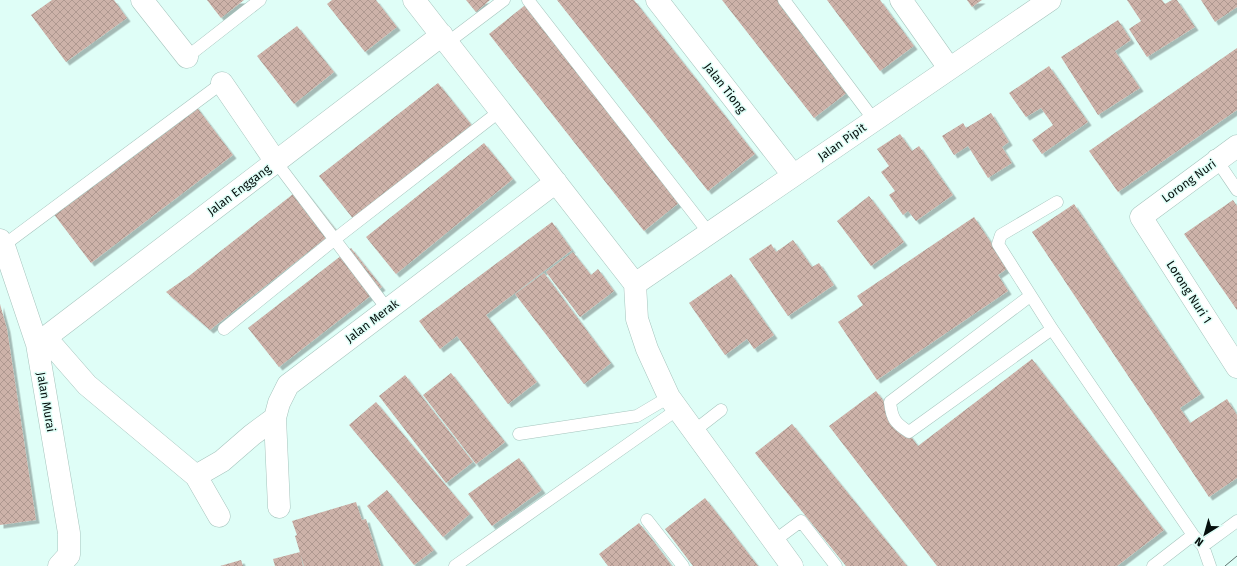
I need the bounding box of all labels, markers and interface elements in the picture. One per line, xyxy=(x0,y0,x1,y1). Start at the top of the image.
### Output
street label: Jalan Tiong xyxy=(701,60,749,117)
street label: Jalan Pipit xyxy=(815,120,869,164)
street label: Lorong Nuri xyxy=(1159,157,1219,205)
street label: Jalan Enggang xyxy=(205,161,274,218)
street label: Lorong Nuri 1 xyxy=(1164,258,1214,326)
street label: Jalan Merak xyxy=(343,296,402,346)
street label: Jalan Murai xyxy=(34,371,58,433)
north arrow xyxy=(1185,514,1225,554)
text: N xyxy=(1192,534,1206,549)

